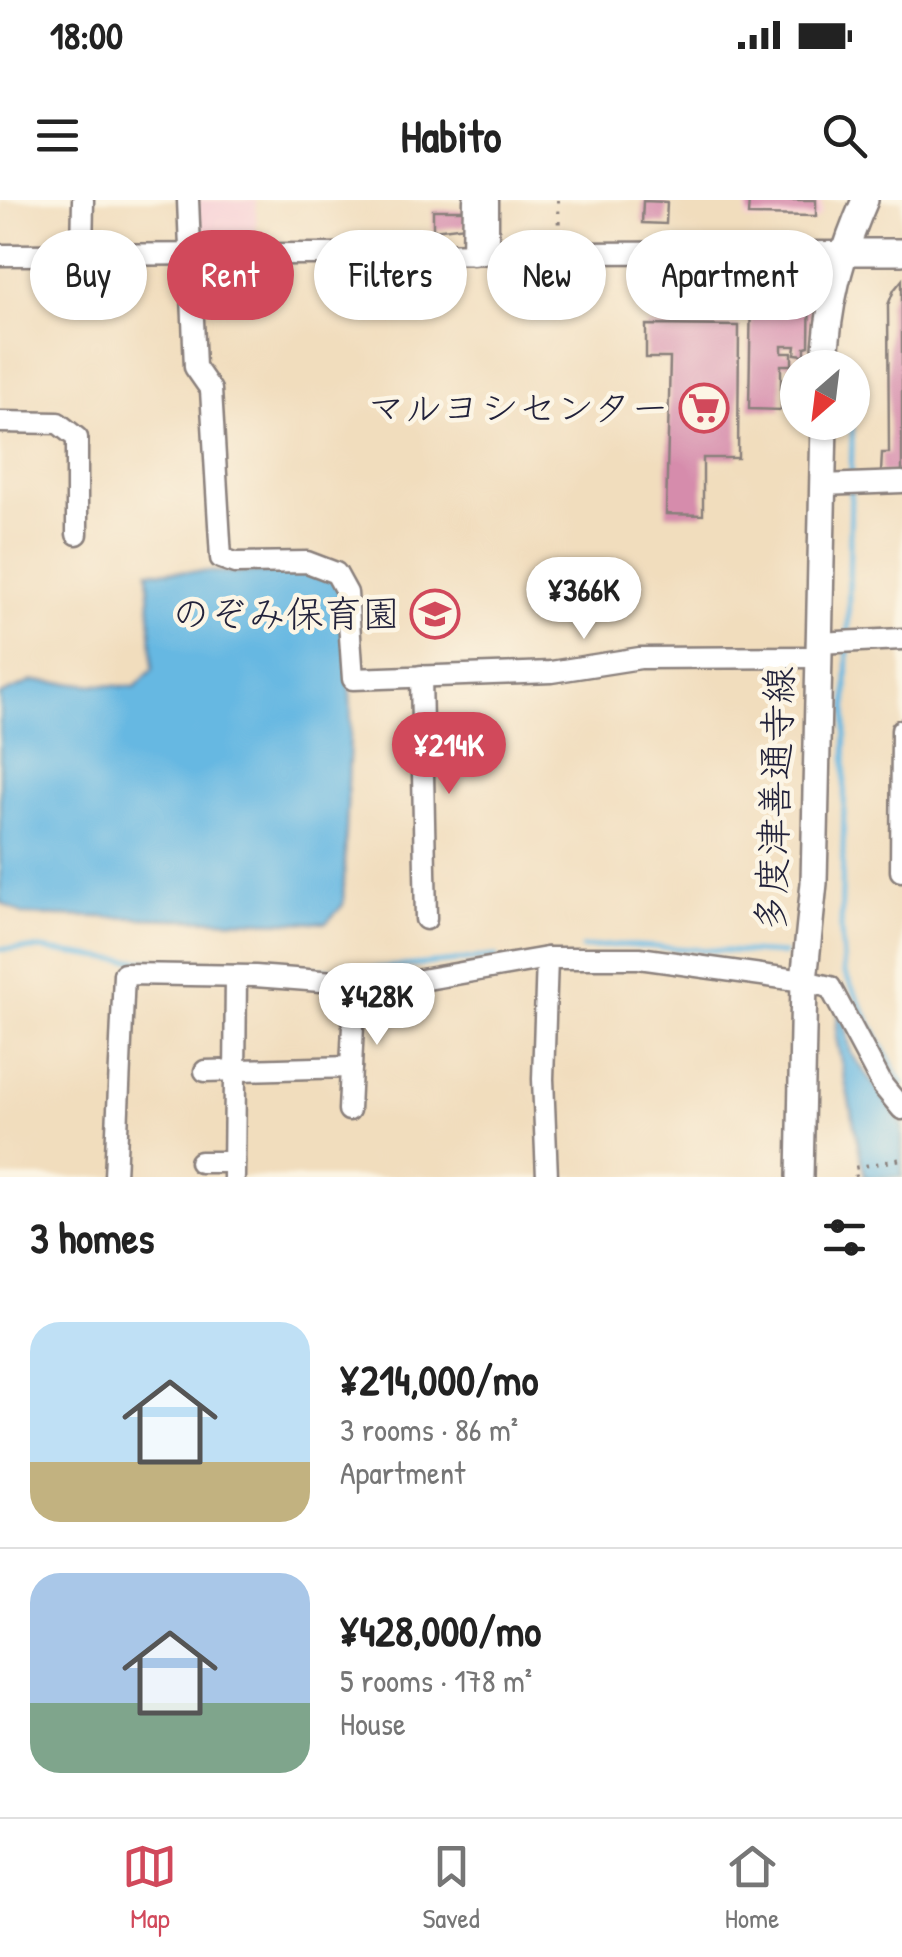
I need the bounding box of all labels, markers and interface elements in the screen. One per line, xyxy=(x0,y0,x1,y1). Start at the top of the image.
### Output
text: 18:00 xyxy=(50,9,123,61)
text: Habito xyxy=(401,105,501,166)
icon: menu xyxy=(30,108,85,163)
icon: search xyxy=(817,108,872,163)
chip: Buy xyxy=(30,230,147,320)
chip: Rent xyxy=(167,230,294,320)
chip: Filters xyxy=(314,230,467,320)
chip: New xyxy=(487,230,606,320)
chip: Apartment xyxy=(626,230,833,320)
north arrow xyxy=(780,350,870,440)
map controls xyxy=(780,350,870,440)
place label: マルヨシセンター xyxy=(367,381,669,433)
supermarket icon: マルヨシセンター xyxy=(678,382,730,434)
pin: ¥366K xyxy=(514,557,654,642)
text: ¥366K xyxy=(548,568,620,611)
place label: のぞみ保育園 xyxy=(172,587,400,639)
school or university icon: のぞみ保育園 xyxy=(409,588,461,640)
street label: 多度津善通寺線 xyxy=(743,665,805,933)
pin: ¥214K xyxy=(379,712,519,797)
text: ¥214K xyxy=(414,723,484,766)
pin: ¥428K xyxy=(307,963,447,1048)
text: ¥428K xyxy=(341,974,413,1017)
text: 3 homes xyxy=(30,1209,155,1266)
icon: filters xyxy=(817,1210,872,1265)
text: ¥214,000/mo xyxy=(340,1351,538,1408)
icon: home xyxy=(110,1362,230,1482)
text: 3 rooms · 86 m² xyxy=(340,1408,518,1451)
text: Apartment xyxy=(340,1451,465,1494)
text: ¥428,000/mo xyxy=(340,1602,541,1659)
icon: home xyxy=(110,1613,230,1733)
text: 5 rooms · 178 m² xyxy=(340,1659,532,1702)
text: House xyxy=(340,1702,406,1745)
tab: Map xyxy=(122,1839,177,1937)
tab: Saved xyxy=(422,1839,480,1937)
tab: Home xyxy=(725,1839,780,1937)

